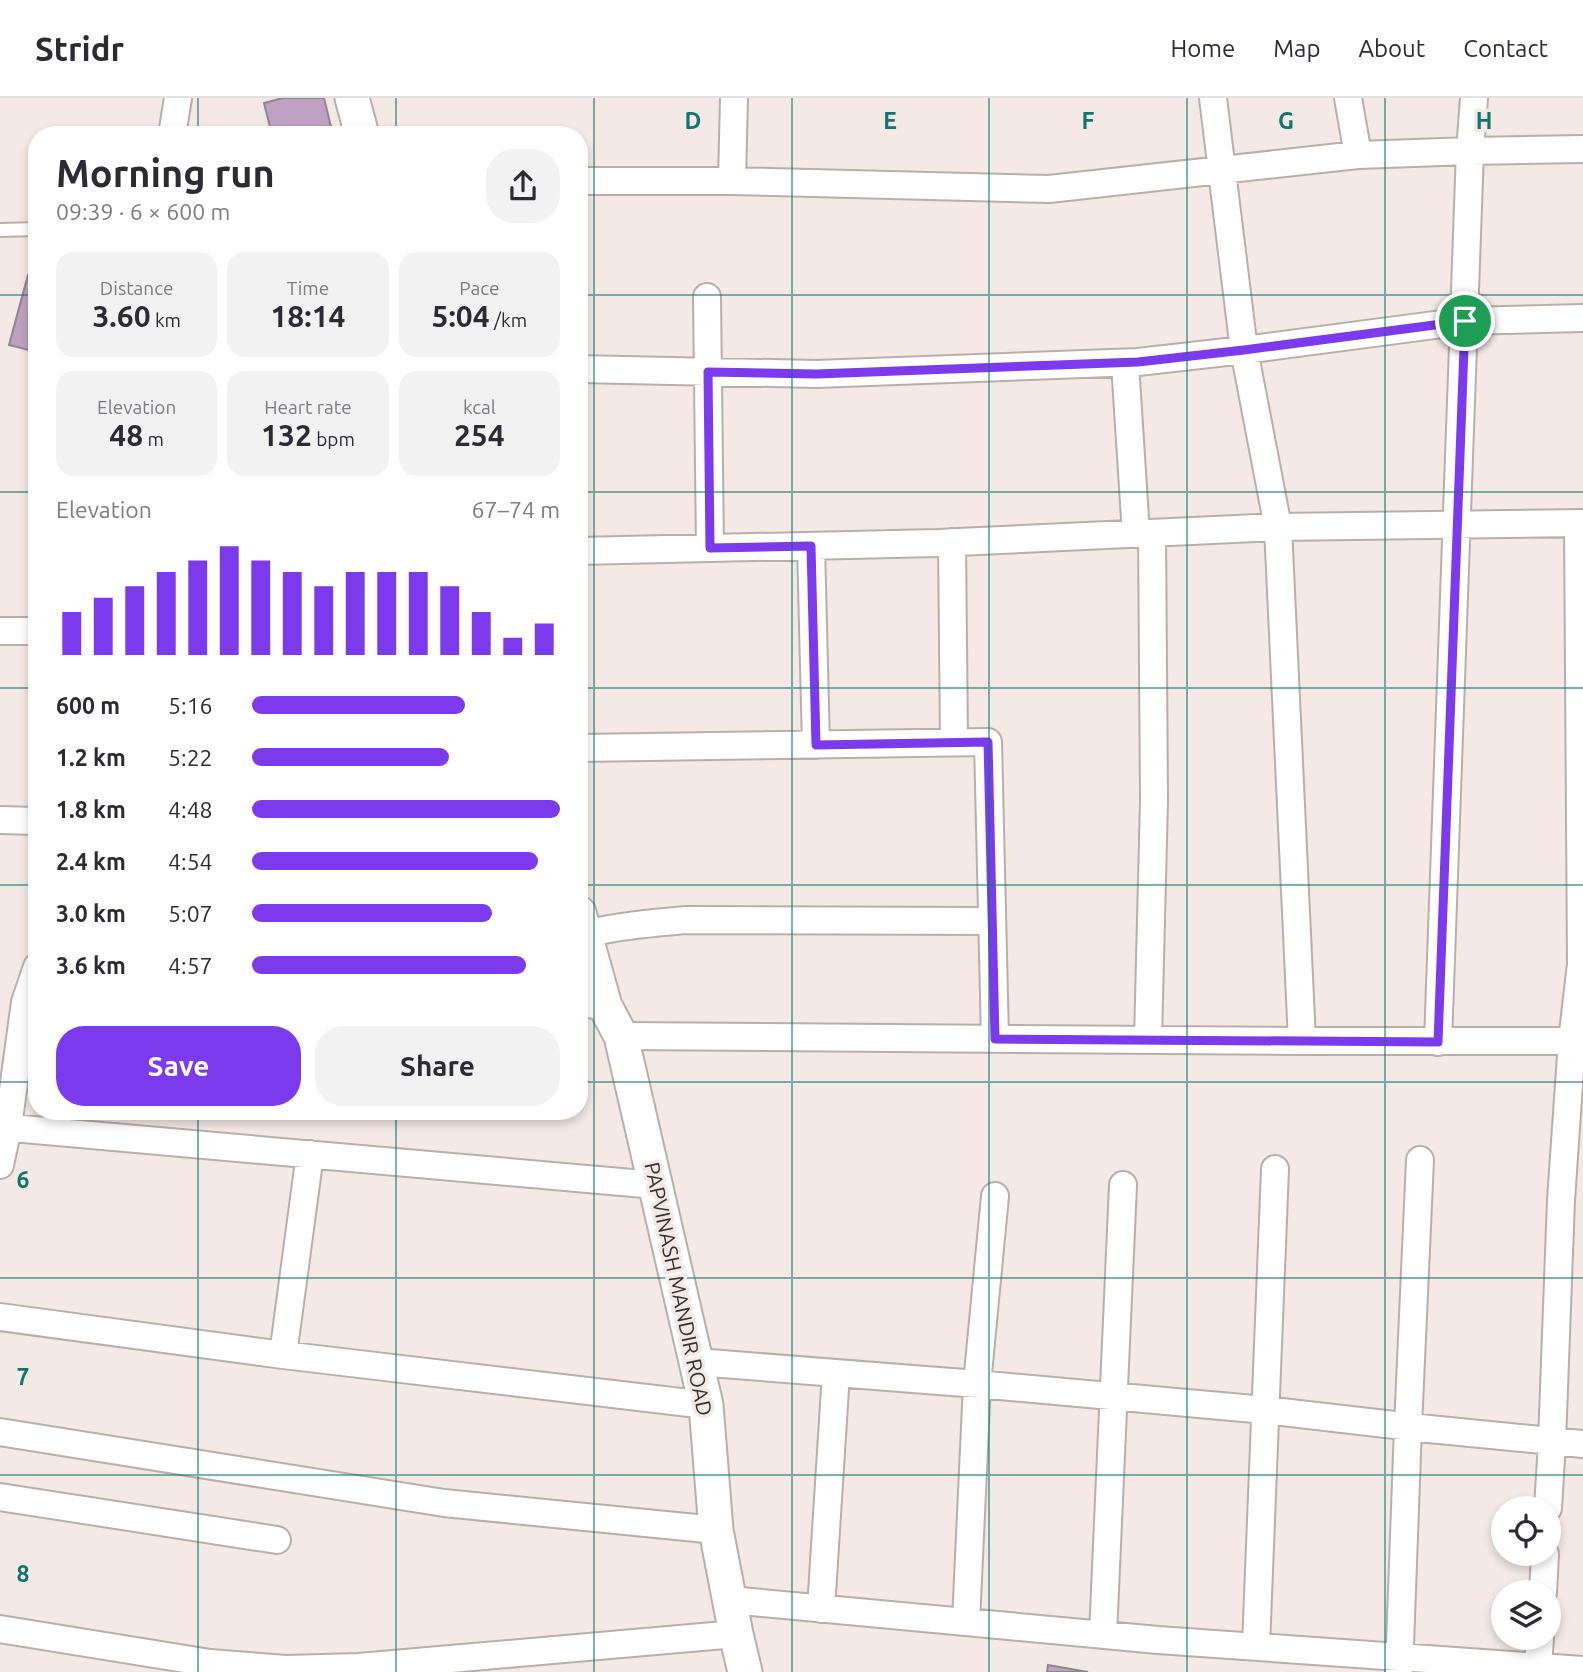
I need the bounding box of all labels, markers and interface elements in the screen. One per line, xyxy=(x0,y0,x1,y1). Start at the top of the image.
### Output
text: Stridr xyxy=(35,30,124,67)
text: Home xyxy=(1170,35,1235,62)
text: Map xyxy=(1273,35,1320,62)
text: About xyxy=(1358,35,1425,62)
text: Contact xyxy=(1463,35,1548,62)
text: D xyxy=(685,108,701,133)
text: E xyxy=(883,108,897,133)
text: F xyxy=(1082,108,1095,133)
text: G xyxy=(1278,108,1294,133)
text: H xyxy=(1476,108,1492,133)
button: share xyxy=(486,149,560,223)
text: Morning run xyxy=(56,152,275,194)
text: 09:39 · 6 × 600 m xyxy=(56,199,230,224)
text: Distance xyxy=(100,277,173,299)
text: Time xyxy=(287,277,329,299)
text: Pace xyxy=(459,277,499,299)
pin xyxy=(1435,291,1495,351)
text: 3.60 xyxy=(92,299,151,333)
text: 18:14 xyxy=(270,299,346,333)
text: 5:04 xyxy=(432,299,490,333)
icon: arrive xyxy=(1446,302,1484,340)
text: km xyxy=(151,309,181,331)
text: /km xyxy=(490,309,527,331)
text: Elevation xyxy=(97,396,176,418)
text: Heart rate xyxy=(264,396,352,418)
text: kcal xyxy=(463,396,496,418)
text: 48 xyxy=(109,418,143,452)
text: 132 xyxy=(261,418,312,452)
text: 254 xyxy=(454,418,505,452)
text: m xyxy=(143,428,164,450)
text: bpm xyxy=(312,428,355,450)
text: Elevation xyxy=(56,497,152,522)
text: 67–74 m xyxy=(472,497,560,522)
text: 600 m xyxy=(56,693,120,718)
text: 5:16 xyxy=(168,693,213,718)
text: 1.2 km xyxy=(56,745,126,770)
text: 5:22 xyxy=(168,745,213,770)
text: 1.8 km xyxy=(56,797,126,822)
text: 4:48 xyxy=(168,797,213,822)
text: 2.4 km xyxy=(56,849,126,874)
text: 4:54 xyxy=(168,849,213,874)
text: 3.0 km xyxy=(56,901,126,926)
text: 5:07 xyxy=(168,901,213,926)
text: 3.6 km xyxy=(56,953,126,978)
text: 4:57 xyxy=(168,953,213,978)
button: Save xyxy=(56,1026,301,1106)
button: Share xyxy=(315,1026,560,1106)
street label: PAPVINASH MANDIR ROAD xyxy=(640,1160,718,1418)
text: 6 xyxy=(17,1167,30,1192)
text: 7 xyxy=(17,1364,29,1389)
map controls xyxy=(1491,1496,1561,1650)
button: locate xyxy=(1491,1496,1561,1566)
text: 8 xyxy=(17,1561,29,1586)
button: layers xyxy=(1491,1580,1561,1650)

